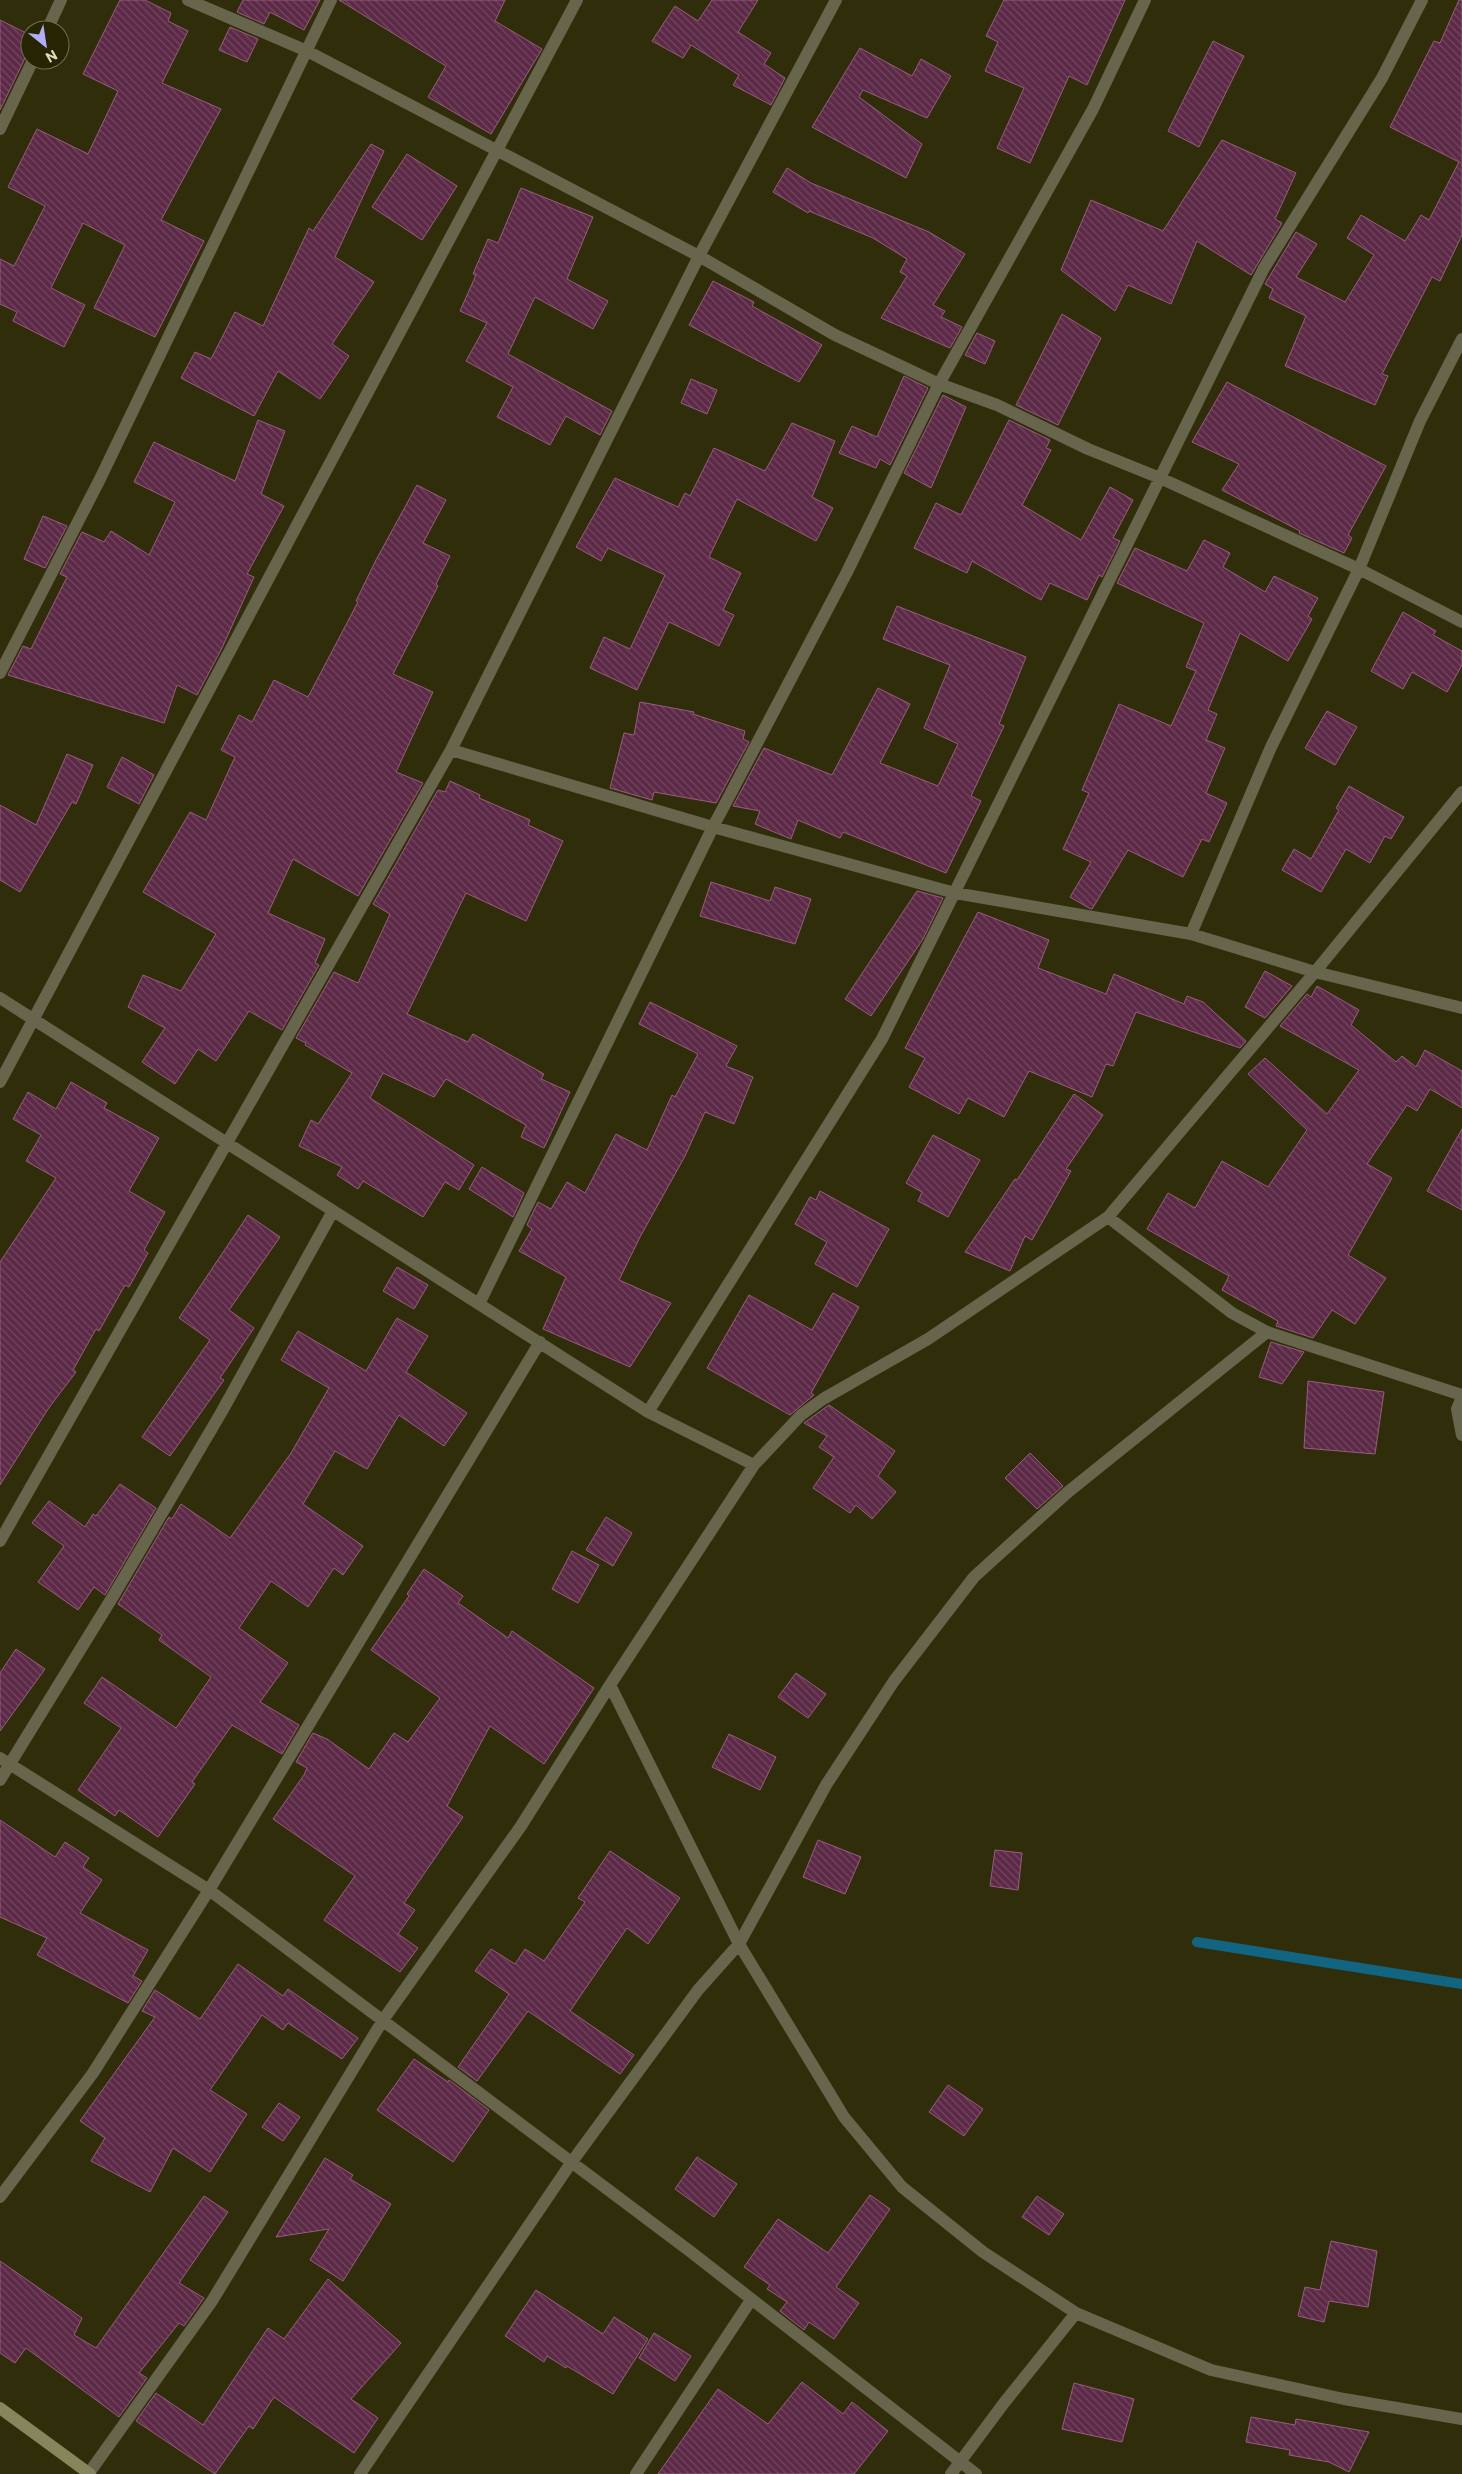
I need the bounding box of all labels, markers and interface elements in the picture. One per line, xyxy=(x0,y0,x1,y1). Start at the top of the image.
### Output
north arrow xyxy=(20,20,70,70)
text: N xyxy=(43,47,61,67)

